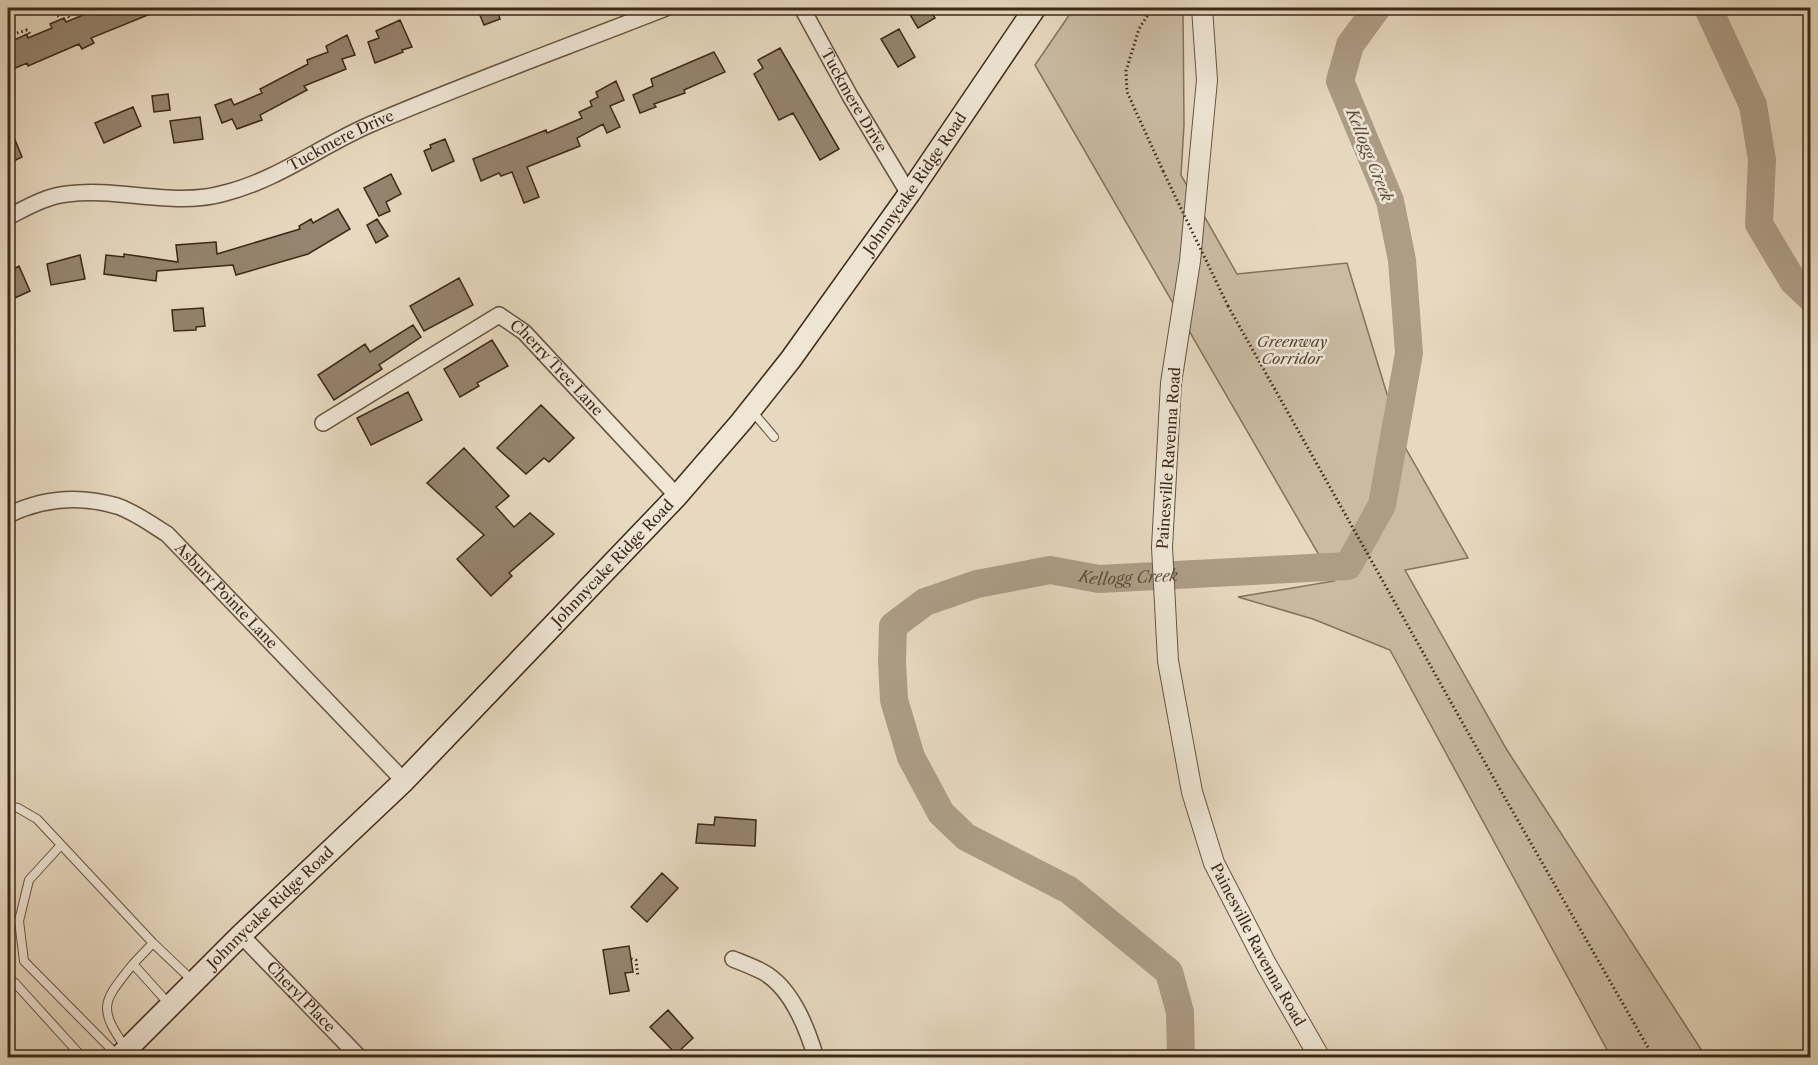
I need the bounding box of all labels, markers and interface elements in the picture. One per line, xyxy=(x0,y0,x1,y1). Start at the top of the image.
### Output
street label: Tuckmere Drive xyxy=(817,45,892,155)
water label: Kellogg Creek xyxy=(1341,104,1398,205)
street label: Tuckmere Drive xyxy=(284,106,397,175)
street label: Johnnycake Ridge Road xyxy=(858,109,970,260)
street label: Cherry Tree Lane xyxy=(507,315,607,420)
park label: Greenway Corridor xyxy=(1257,332,1328,368)
street label: Painesville Ravenna Road xyxy=(1153,366,1184,550)
street label: Johnnycake Ridge Road xyxy=(546,495,678,632)
street label: Asbury Pointe Lane xyxy=(171,538,282,653)
water label: Kellogg Creek xyxy=(1076,565,1179,589)
street label: Johnnycake Ridge Road xyxy=(201,842,338,974)
street label: Painesville Ravenna Road xyxy=(1207,860,1310,1030)
street label: Cheryl Place xyxy=(263,957,340,1036)

